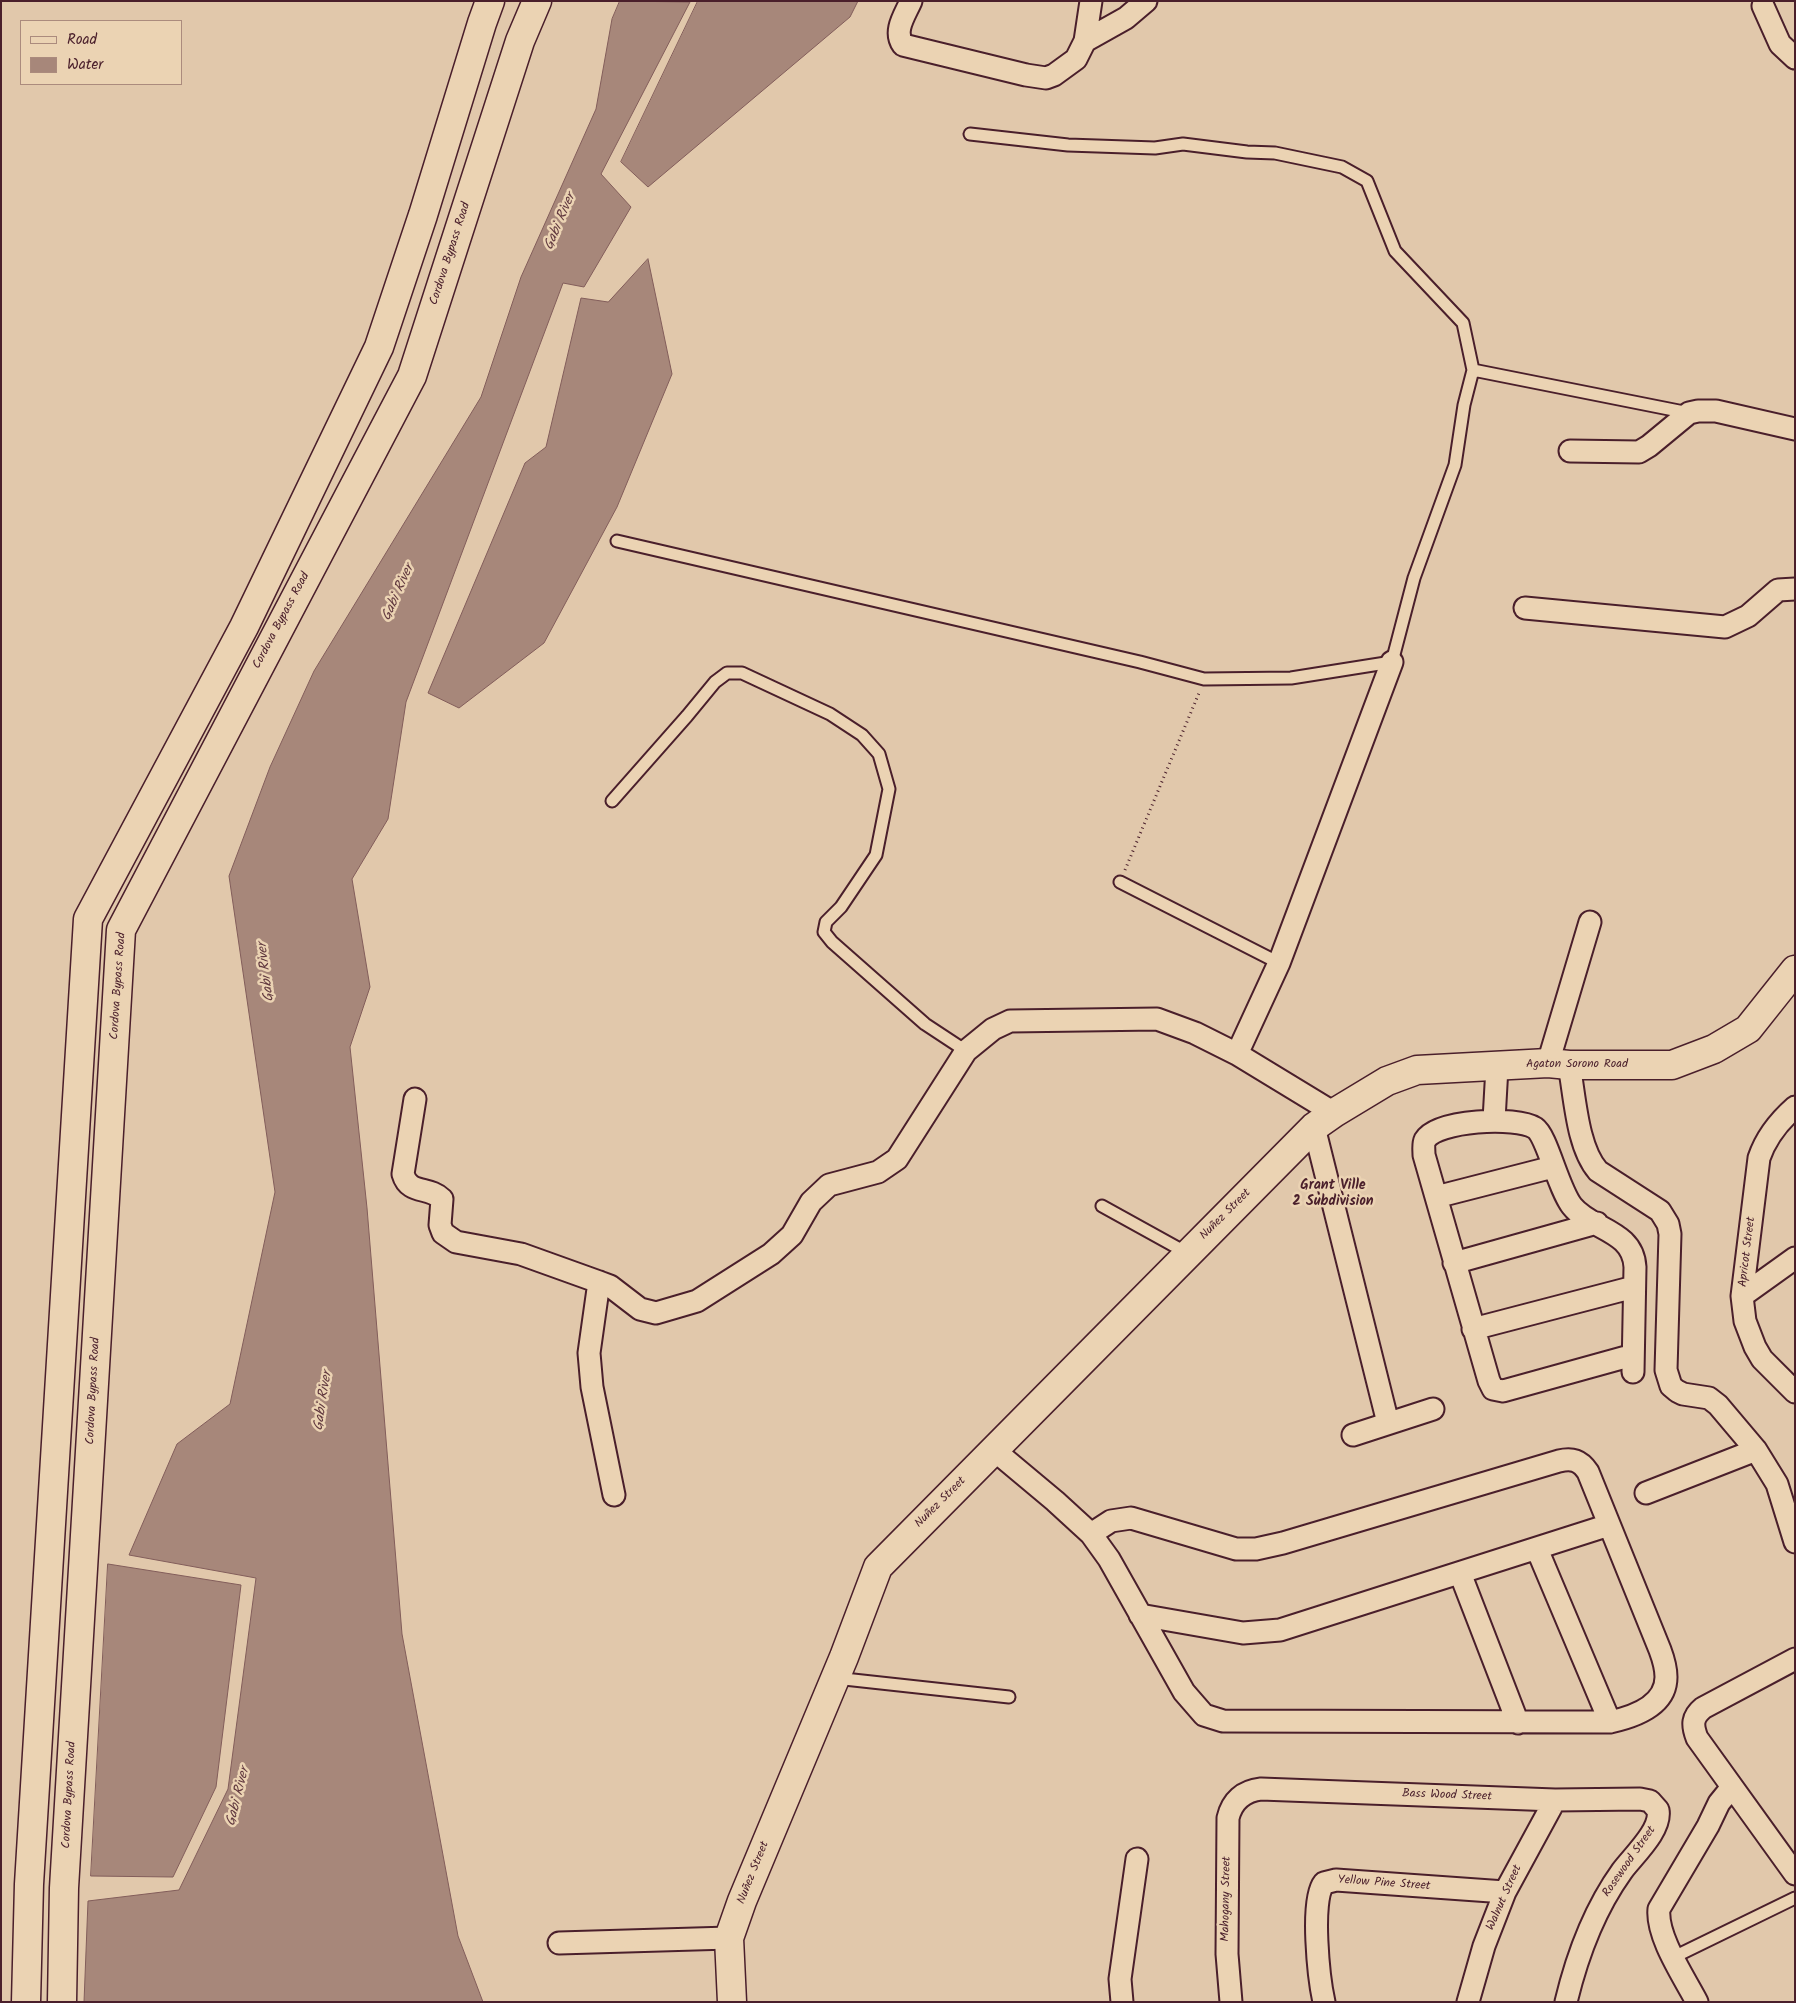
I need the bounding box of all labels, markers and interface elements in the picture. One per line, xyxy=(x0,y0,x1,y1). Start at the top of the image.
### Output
legend xyxy=(20,20,182,85)
text: Road xyxy=(67,28,97,52)
text: Water xyxy=(67,53,103,77)
water label: Gabi River xyxy=(542,191,580,253)
street label: Cordova Bypass Road xyxy=(428,201,474,307)
water label: Gabi River xyxy=(379,562,419,624)
street label: Cordova Bypass Road xyxy=(250,570,314,672)
street label: Cordova Bypass Road xyxy=(108,932,130,1040)
water label: Gabi River xyxy=(255,941,279,1003)
street label: Agaton Sorono Road xyxy=(1526,1058,1628,1072)
district label: Grant Ville 2 Subdivision xyxy=(1292,1179,1374,1212)
street label: Nuñez Street xyxy=(1198,1187,1254,1243)
street label: Apricot Street xyxy=(1737,1216,1759,1288)
street label: Cordova Bypass Road xyxy=(84,1337,104,1445)
water label: Gabi River xyxy=(311,1370,337,1432)
street label: Nuñez Street xyxy=(913,1475,969,1531)
street label: Cordova Bypass Road xyxy=(60,1741,80,1849)
water label: Gabi River xyxy=(224,1766,254,1828)
street label: Bass Wood Street xyxy=(1402,1787,1492,1805)
street label: Rosewood Street xyxy=(1600,1824,1660,1900)
street label: Nuñez Street xyxy=(735,1840,773,1906)
street label: Mahogany Street xyxy=(1219,1856,1235,1942)
street label: Walnut Street xyxy=(1484,1863,1526,1933)
street label: Yellow Pine Street xyxy=(1337,1874,1431,1894)

